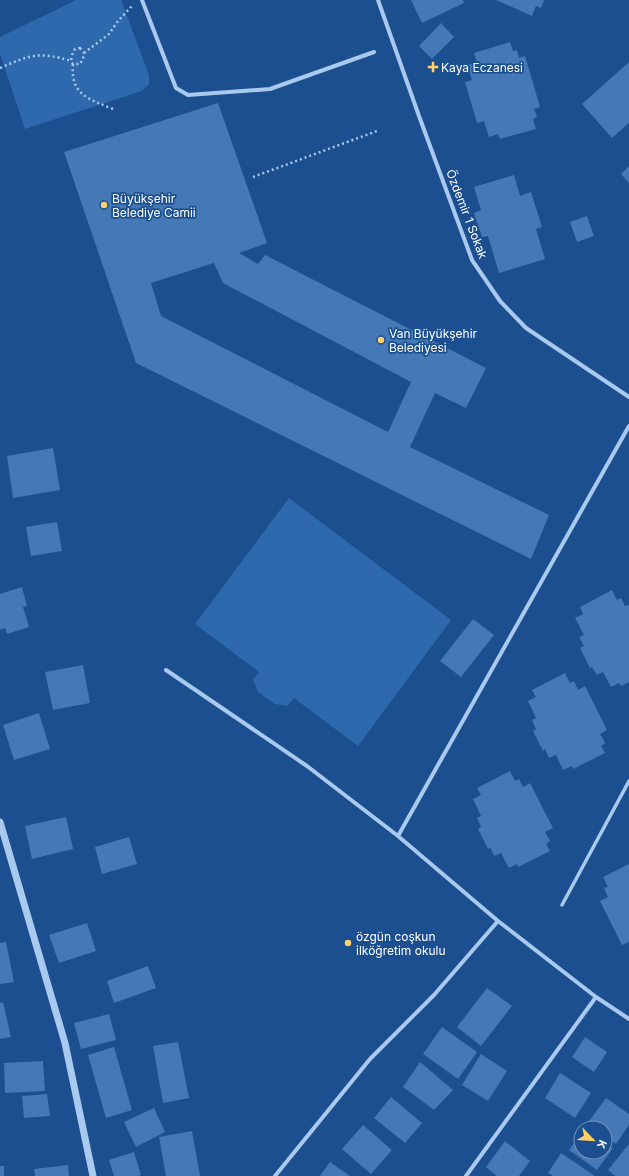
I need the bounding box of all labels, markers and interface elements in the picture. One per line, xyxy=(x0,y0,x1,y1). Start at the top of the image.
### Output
place label: Kaya Eczanesi xyxy=(441,60,523,75)
marker: Kaya Eczanesi xyxy=(428,62,438,72)
street label: Özdemir 1 Sokak xyxy=(443,167,491,261)
place label: Büyükşehir Belediye Camii xyxy=(112,191,196,220)
marker: Büyükşehir Belediye Camii xyxy=(99,200,109,210)
place label: Van Büyükşehir Belediyesi xyxy=(389,326,478,355)
marker: Van Büyükşehir Belediyesi xyxy=(376,335,386,345)
place label: özgün coşkun ilköğretim okulu xyxy=(356,929,446,958)
marker: özgün coşkun ilköğretim okulu xyxy=(343,938,353,948)
north arrow xyxy=(573,1120,613,1160)
text: K xyxy=(594,1138,610,1151)

